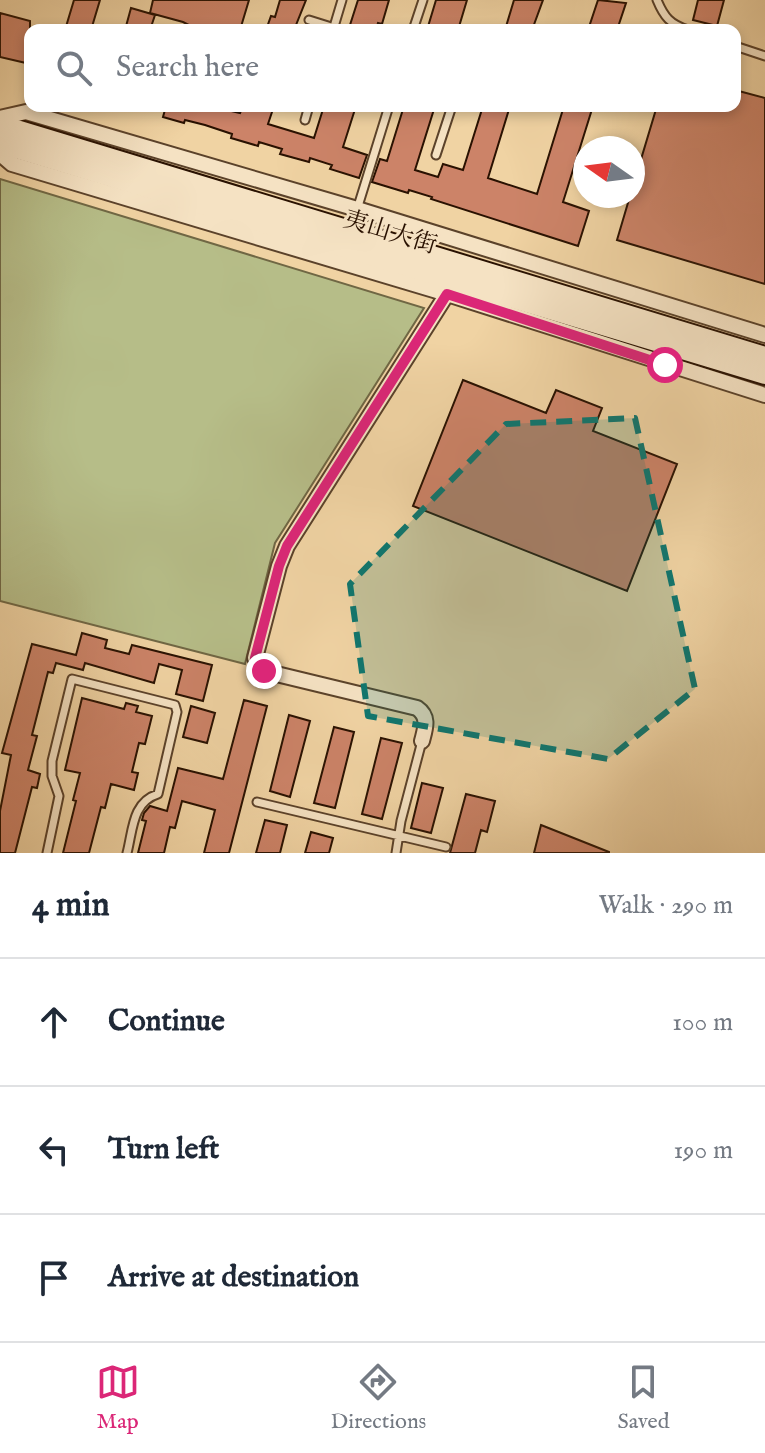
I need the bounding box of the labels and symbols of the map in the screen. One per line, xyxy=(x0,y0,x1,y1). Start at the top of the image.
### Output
north arrow xyxy=(573,136,645,208)
street label: 夷山大街 xyxy=(340,204,440,262)
route start xyxy=(647,347,683,383)
route end xyxy=(246,653,282,689)

